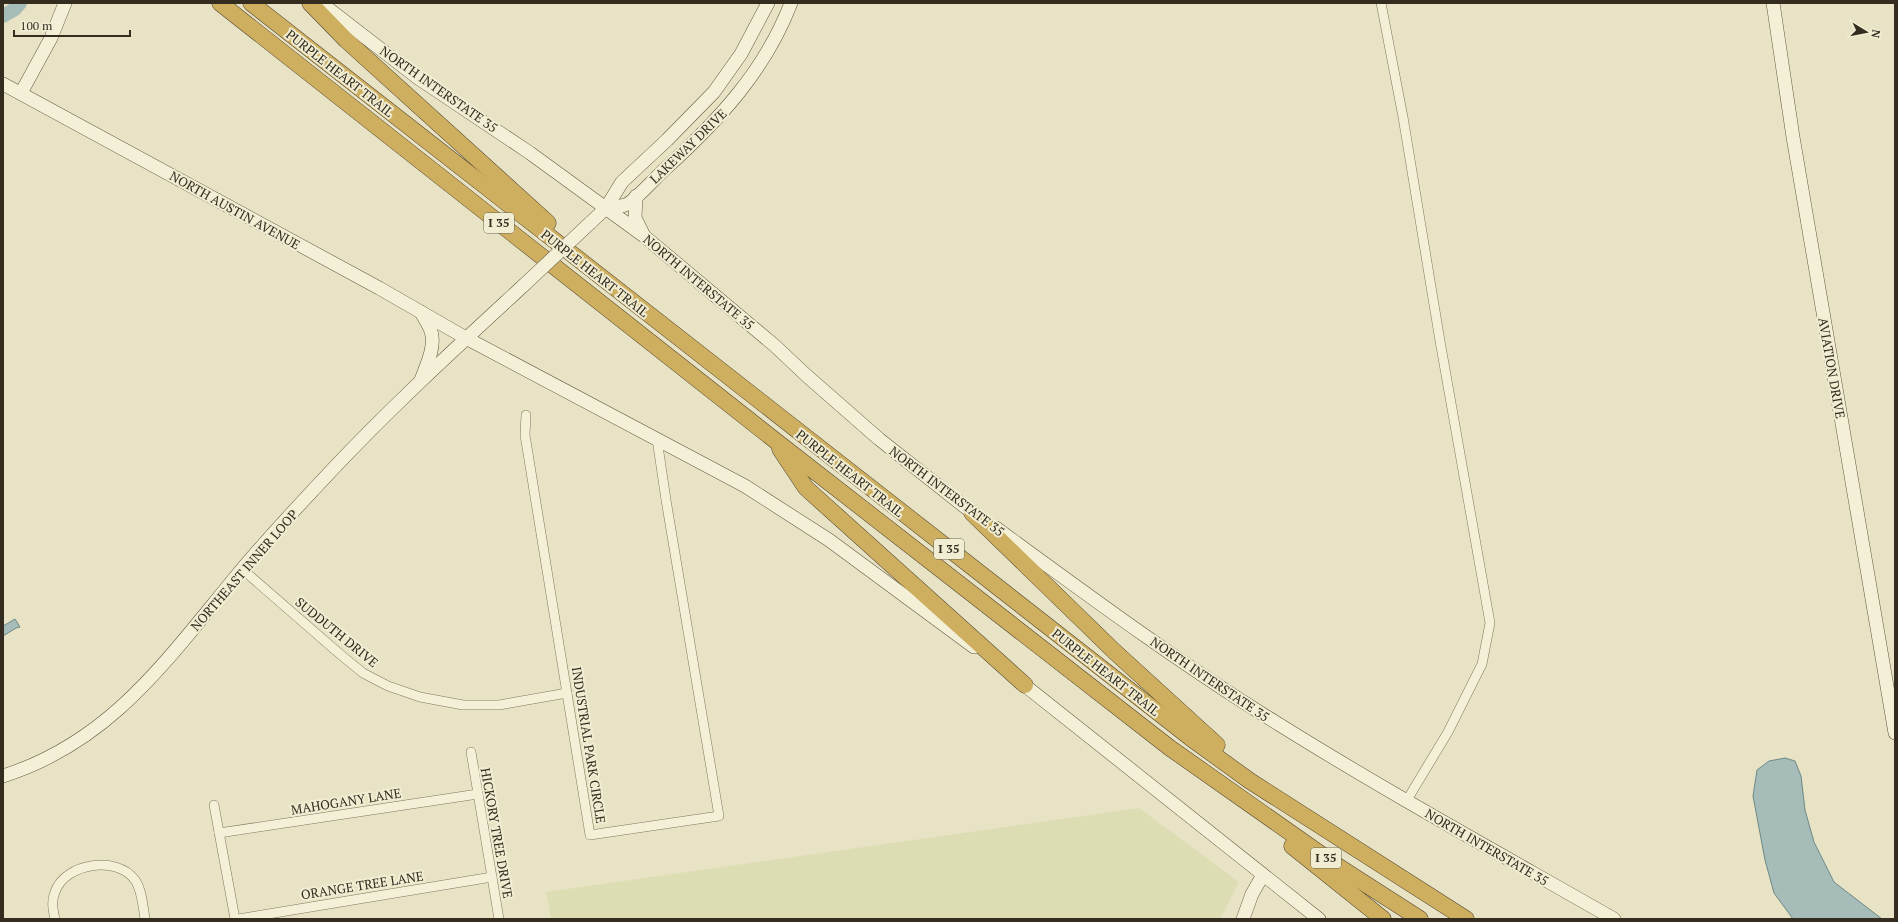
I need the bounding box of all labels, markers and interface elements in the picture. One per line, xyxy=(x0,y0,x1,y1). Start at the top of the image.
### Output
scale bar xyxy=(14,12,130,38)
north arrow xyxy=(1846,12,1886,52)
text: 100 m xyxy=(20,18,53,33)
street label: PURPLE HEART TRAIL xyxy=(282,25,398,121)
text: N xyxy=(1868,28,1883,40)
street label: NORTH INTERSTATE 35 xyxy=(377,42,501,136)
street label: LAKEWAY DRIVE xyxy=(646,105,730,187)
street label: NORTH AUSTIN AVENUE xyxy=(167,167,303,253)
road number: I 35 xyxy=(484,213,514,233)
street label: PURPLE HEART TRAIL xyxy=(537,225,653,321)
street label: NORTH INTERSTATE 35 xyxy=(640,230,758,334)
street label: AVIATION DRIVE xyxy=(1814,316,1850,420)
street label: PURPLE HEART TRAIL xyxy=(792,425,908,521)
street label: NORTH INTERSTATE 35 xyxy=(886,442,1008,540)
street label: NORTHEAST INNER LOOP xyxy=(186,505,302,635)
road number: I 35 xyxy=(934,539,964,559)
street label: SUDDUTH DRIVE xyxy=(292,593,382,671)
street label: PURPLE HEART TRAIL xyxy=(1048,624,1164,720)
street label: NORTH INTERSTATE 35 xyxy=(1147,632,1273,726)
street label: INDUSTRIAL PARK CIRCLE xyxy=(568,665,610,825)
street label: HICKORY TREE DRIVE xyxy=(477,766,517,900)
street label: MAHOGANY LANE xyxy=(290,783,402,819)
street label: NORTH INTERSTATE 35 xyxy=(1422,804,1552,890)
road number: I 35 xyxy=(1311,848,1341,868)
street label: ORANGE TREE LANE xyxy=(300,866,424,904)

